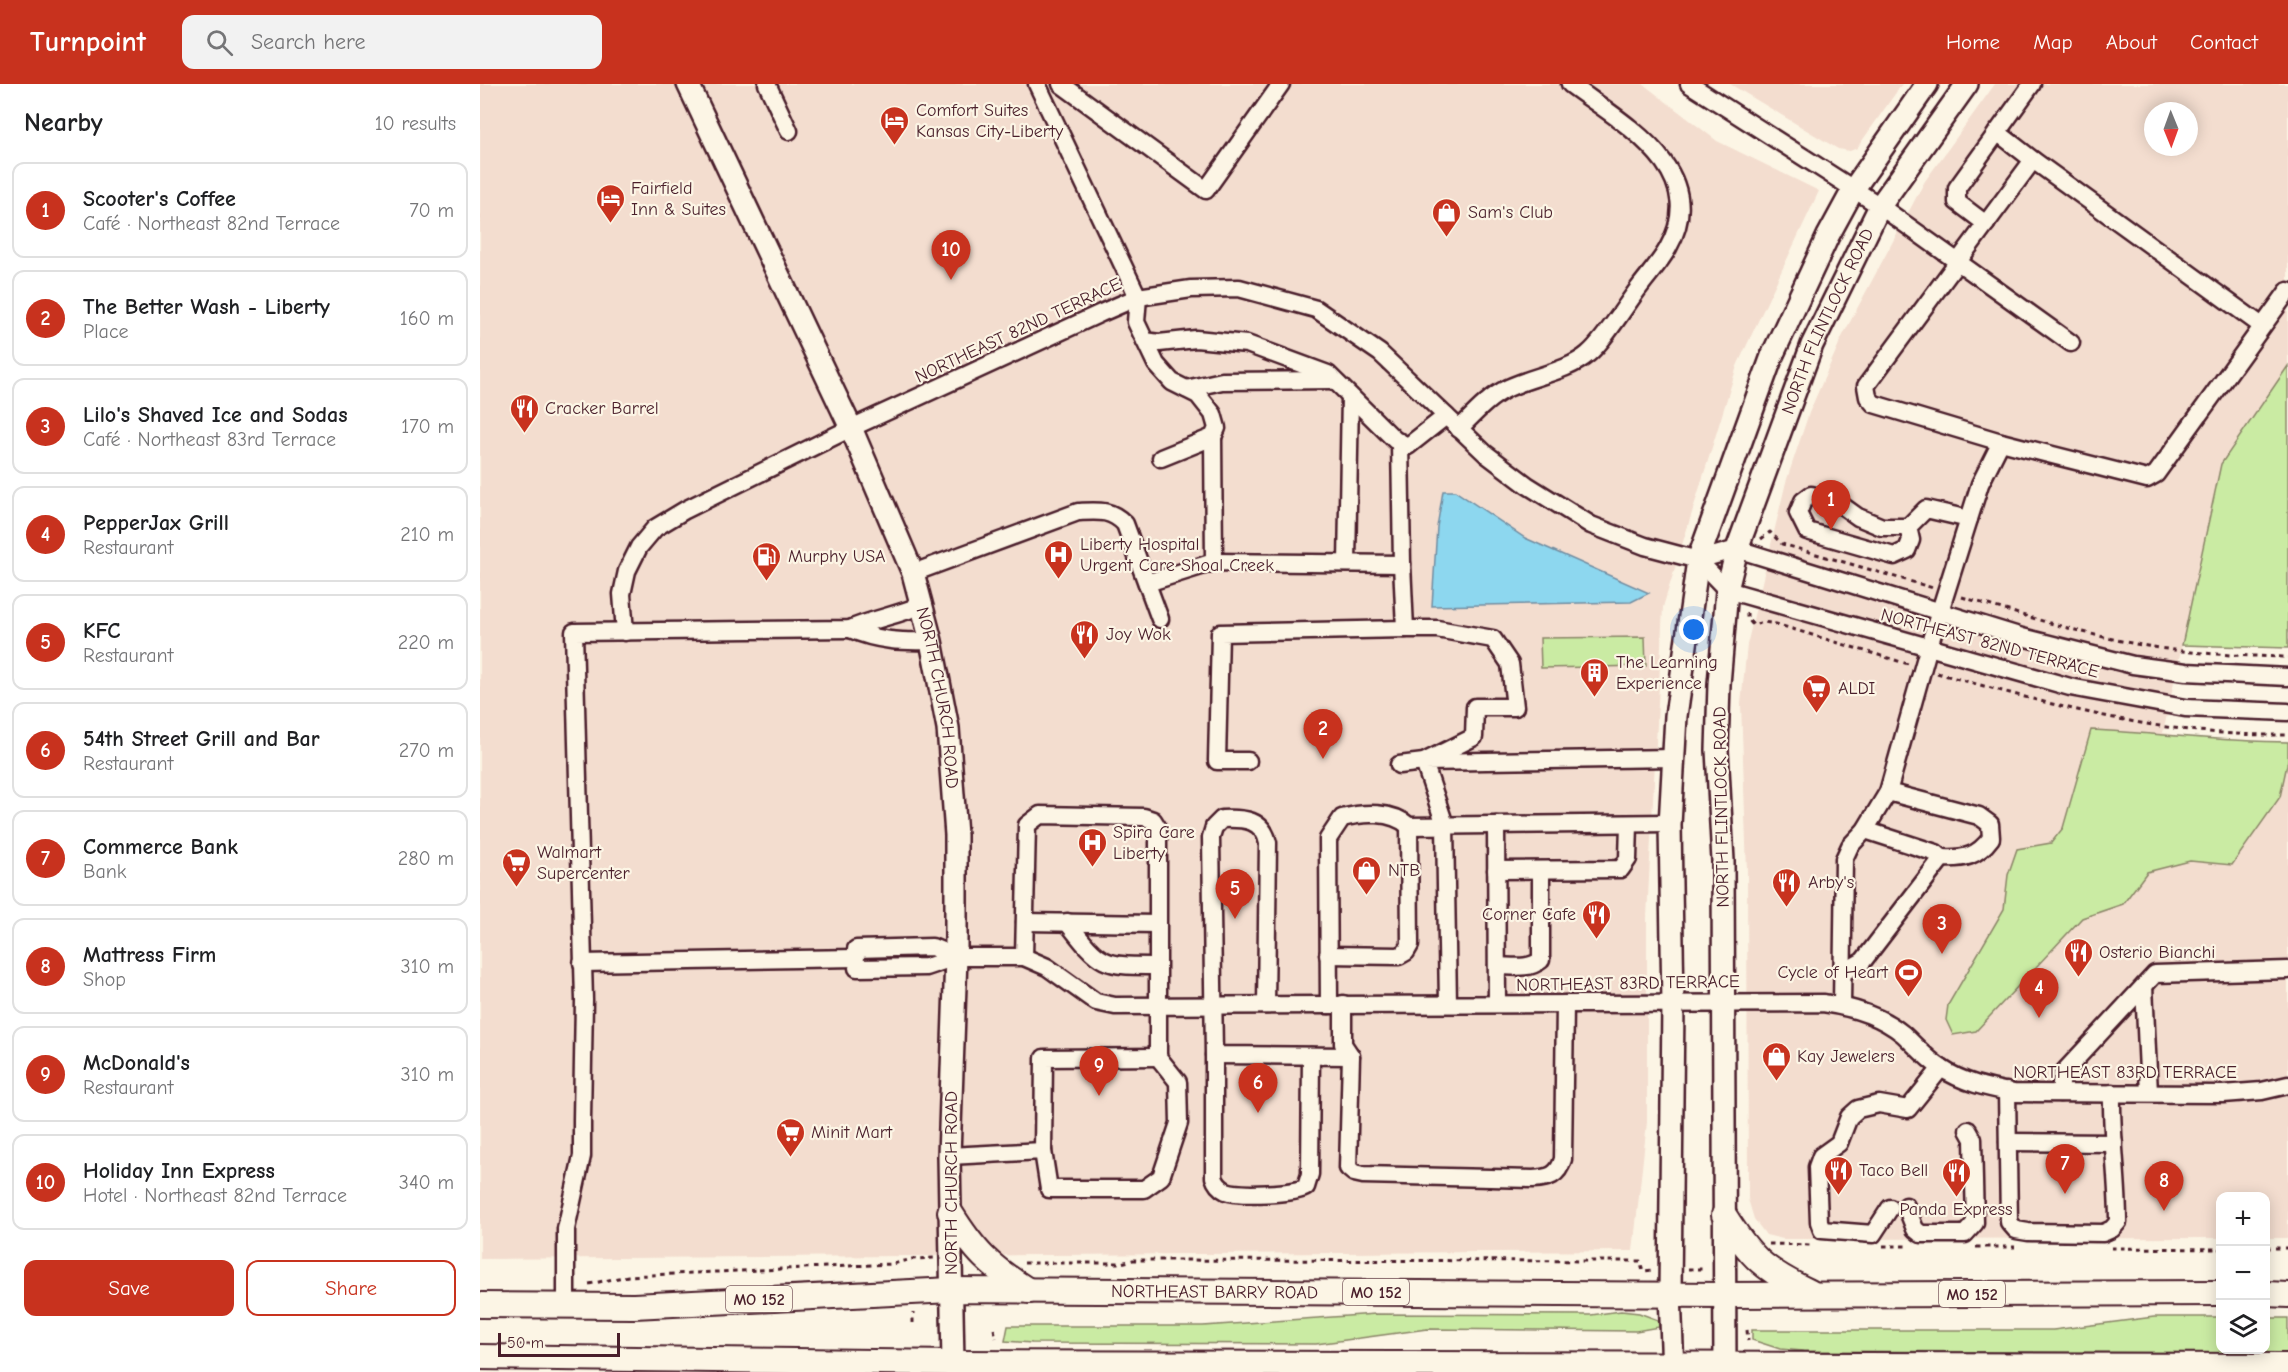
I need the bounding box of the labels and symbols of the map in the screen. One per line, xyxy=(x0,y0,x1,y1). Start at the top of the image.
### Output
place label: Comfort Suites Kansas City-Liberty xyxy=(916,100,1064,142)
north arrow xyxy=(2144,102,2198,156)
hotel icon: Comfort Suites Kansas City-Liberty xyxy=(879,104,911,146)
place label: Fairfield Inn & Suites xyxy=(631,178,726,220)
hotel icon: Fairfield Inn & Suites xyxy=(594,182,626,224)
shop icon: Sam's Club xyxy=(1431,196,1463,238)
place label: Sam's Club xyxy=(1468,202,1553,223)
street label: NORTH FLINTLOCK ROAD xyxy=(1777,225,1878,417)
pin: 10 xyxy=(932,230,970,280)
street label: NORTHEAST 82ND TERRACE xyxy=(912,273,1125,388)
restaurant icon: Cracker Barrel xyxy=(508,392,540,434)
place label: Cracker Barrel xyxy=(545,398,659,419)
pin: 1 xyxy=(1812,480,1850,530)
place label: Liberty Hospital Urgent Care Shoal Creek xyxy=(1080,534,1274,576)
hospital icon: Liberty Hospital Urgent Care Shoal Creek xyxy=(1043,538,1075,580)
fuel station icon: Murphy USA xyxy=(751,540,783,582)
place label: Murphy USA xyxy=(788,546,886,567)
street label: NORTHEAST 82ND TERRACE xyxy=(1878,604,2101,683)
street label: NORTH CHURCH ROAD xyxy=(911,605,962,789)
your location xyxy=(1679,615,1708,644)
restaurant icon: Joy Wok xyxy=(1069,618,1101,660)
place label: Joy Wok xyxy=(1106,624,1171,645)
place label: The Learning Experience xyxy=(1616,652,1718,694)
building icon: The Learning Experience xyxy=(1579,656,1611,698)
supermarket icon: ALDI xyxy=(1801,672,1833,714)
place label: ALDI xyxy=(1838,678,1875,699)
street label: NORTH FLINTLOCK ROAD xyxy=(1709,706,1734,908)
pin: 2 xyxy=(1304,710,1342,759)
place label: Spira Care Liberty xyxy=(1113,822,1195,864)
hospital icon: Spira Care Liberty xyxy=(1076,826,1108,868)
place label: Walmart Supercenter xyxy=(537,842,631,884)
supermarket icon: Walmart Supercenter xyxy=(500,846,532,888)
shop icon: NTB xyxy=(1351,854,1383,896)
place label: NTB xyxy=(1388,860,1420,881)
restaurant icon: Arby's xyxy=(1771,866,1803,908)
pin: 5 xyxy=(1216,870,1254,919)
place label: Arby's xyxy=(1808,872,1854,893)
restaurant icon: Corner Cafe xyxy=(1581,898,1613,940)
place label: Corner Cafe xyxy=(1482,904,1576,925)
pin: 3 xyxy=(1922,904,1962,954)
restaurant icon: Osterio Bianchi xyxy=(2062,936,2094,978)
place label: Osterio Bianchi xyxy=(2099,942,2215,963)
sports icon: Cycle of Heart xyxy=(1893,956,1925,998)
place label: Cycle of Heart xyxy=(1777,962,1889,983)
pin: 4 xyxy=(2020,968,2058,1018)
street label: NORTHEAST 83RD TERRACE xyxy=(1516,971,1740,996)
shop icon: Kay Jewelers xyxy=(1760,1040,1792,1082)
pin: 9 xyxy=(1080,1046,1118,1096)
place label: Kay Jewelers xyxy=(1797,1046,1895,1067)
street label: NORTHEAST 83RD TERRACE xyxy=(2013,1062,2237,1083)
pin: 6 xyxy=(1238,1064,1278,1113)
street label: NORTH CHURCH ROAD xyxy=(941,1091,962,1275)
supermarket icon: Minit Mart xyxy=(774,1116,806,1158)
place label: Minit Mart xyxy=(811,1122,893,1143)
pin: 7 xyxy=(2046,1144,2084,1194)
restaurant icon: Taco Bell xyxy=(1822,1154,1854,1196)
restaurant icon: Panda Express xyxy=(1940,1156,1972,1198)
place label: Taco Bell xyxy=(1859,1160,1928,1181)
pin: 8 xyxy=(2144,1162,2184,1211)
place label: Panda Express xyxy=(1899,1199,2013,1220)
road number: MO 152 xyxy=(1343,1279,1409,1305)
street label: NORTHEAST BARRY ROAD xyxy=(1111,1281,1318,1303)
road number: MO 152 xyxy=(1939,1281,2005,1307)
road number: MO 152 xyxy=(726,1286,792,1312)
scale bar xyxy=(498,1330,620,1358)

